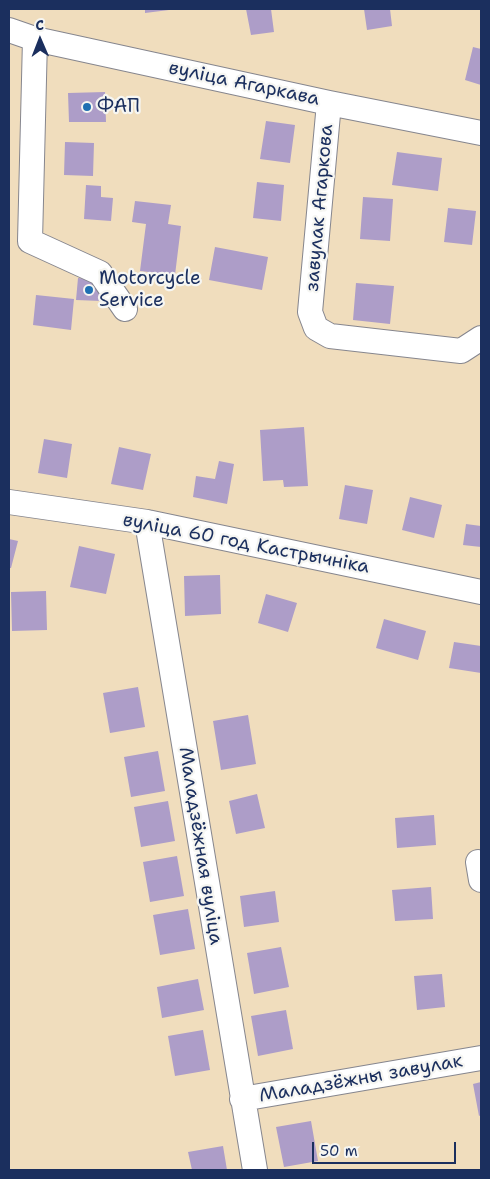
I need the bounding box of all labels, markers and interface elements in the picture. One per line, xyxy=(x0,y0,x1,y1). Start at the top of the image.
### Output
north arrow xyxy=(15,15,65,65)
text: С xyxy=(35,16,44,34)
street label: вуліца Агаркава xyxy=(166,57,322,111)
place label: ФАП xyxy=(97,96,140,118)
marker: ФАП xyxy=(81,101,93,113)
street label: завулак Агаркова xyxy=(301,123,339,293)
place label: Motorcycle Service xyxy=(99,268,201,312)
marker: Motorcycle Service xyxy=(83,284,95,296)
street label: вуліца 60 год Кастрычніка xyxy=(121,509,371,579)
street label: Маладзёжная вуліца xyxy=(173,745,227,947)
street label: Маладзёжны завулак xyxy=(257,1050,465,1108)
scale bar xyxy=(315,1132,459,1164)
text: 50 m xyxy=(320,1141,358,1161)

